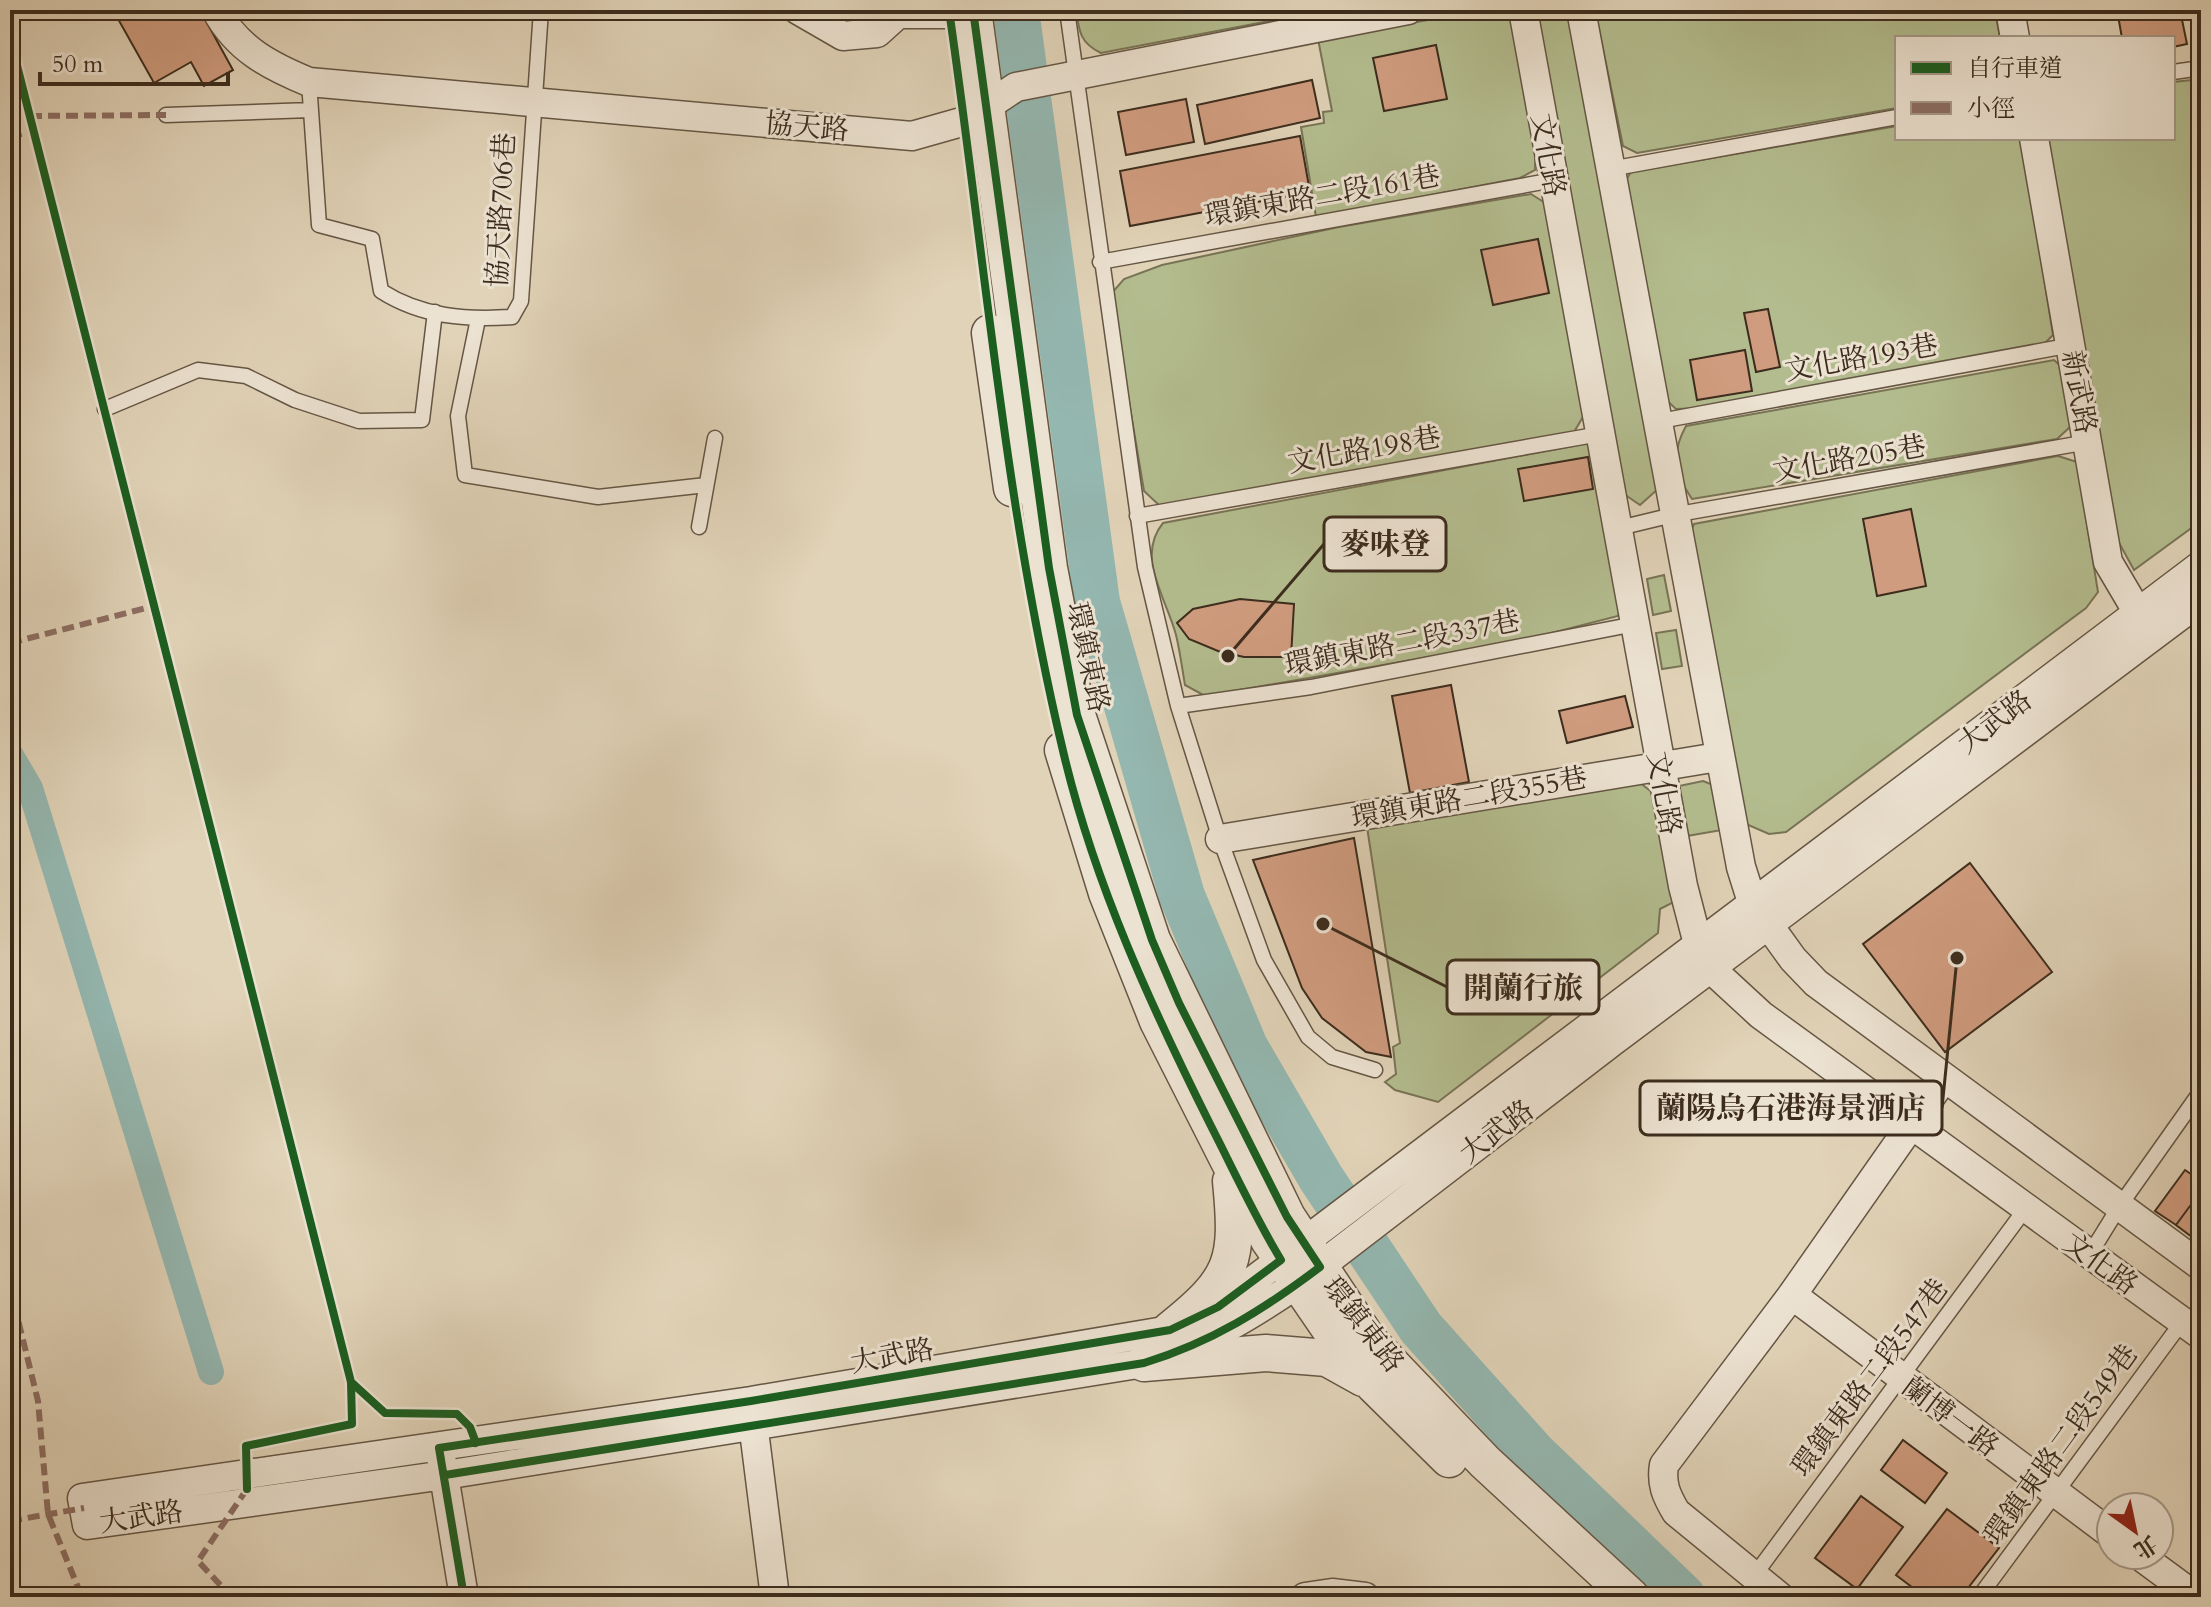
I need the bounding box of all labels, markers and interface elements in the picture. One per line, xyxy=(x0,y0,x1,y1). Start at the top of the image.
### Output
scale bar xyxy=(40,36,228,86)
legend xyxy=(1895,36,2175,140)
text: 50 m xyxy=(52,48,104,81)
text: 自行車道 xyxy=(1967,52,2063,85)
text: 小徑 xyxy=(1967,92,2015,125)
street label: 協天路 xyxy=(763,104,850,150)
street label: 文化路 xyxy=(1522,111,1574,200)
street label: 協天路706巷 xyxy=(478,132,524,288)
street label: 環鎮東路二段161巷 xyxy=(1201,157,1443,235)
street label: 文化路193巷 xyxy=(1782,326,1941,390)
street label: 新武路 xyxy=(2053,348,2105,437)
street label: 文化路198巷 xyxy=(1285,418,1444,482)
street label: 文化路205巷 xyxy=(1770,427,1929,491)
callout: 麥味登 xyxy=(1324,517,1446,571)
text: 麥味登 xyxy=(1340,524,1430,565)
street label: 環鎮東路 xyxy=(1058,598,1118,716)
street label: 環鎮東路二段337巷 xyxy=(1281,602,1523,684)
street label: 大武路 xyxy=(1950,681,2040,762)
street label: 文化路 xyxy=(1638,749,1690,838)
street label: 環鎮東路二段355巷 xyxy=(1348,759,1590,837)
callout: 開蘭行旅 xyxy=(1447,960,1599,1014)
text: 開蘭行旅 xyxy=(1463,968,1583,1009)
callout: 蘭陽烏石港海景酒店 xyxy=(1640,1081,1942,1135)
text: 蘭陽烏石港海景酒店 xyxy=(1656,1088,1926,1129)
street label: 大武路 xyxy=(1452,1091,1542,1172)
street label: 文化路 xyxy=(2055,1224,2146,1304)
street label: 環鎮東路 xyxy=(1314,1269,1413,1380)
street label: 環鎮東路二段547巷 xyxy=(1783,1271,1957,1484)
street label: 大武路 xyxy=(848,1330,937,1382)
street label: 環鎮東路二段549巷 xyxy=(1975,1337,2146,1552)
street label: 蘭博一路 xyxy=(1894,1368,2007,1466)
north arrow xyxy=(2095,1491,2175,1571)
street label: 大武路 xyxy=(97,1492,185,1542)
text: 北 xyxy=(2128,1528,2163,1566)

